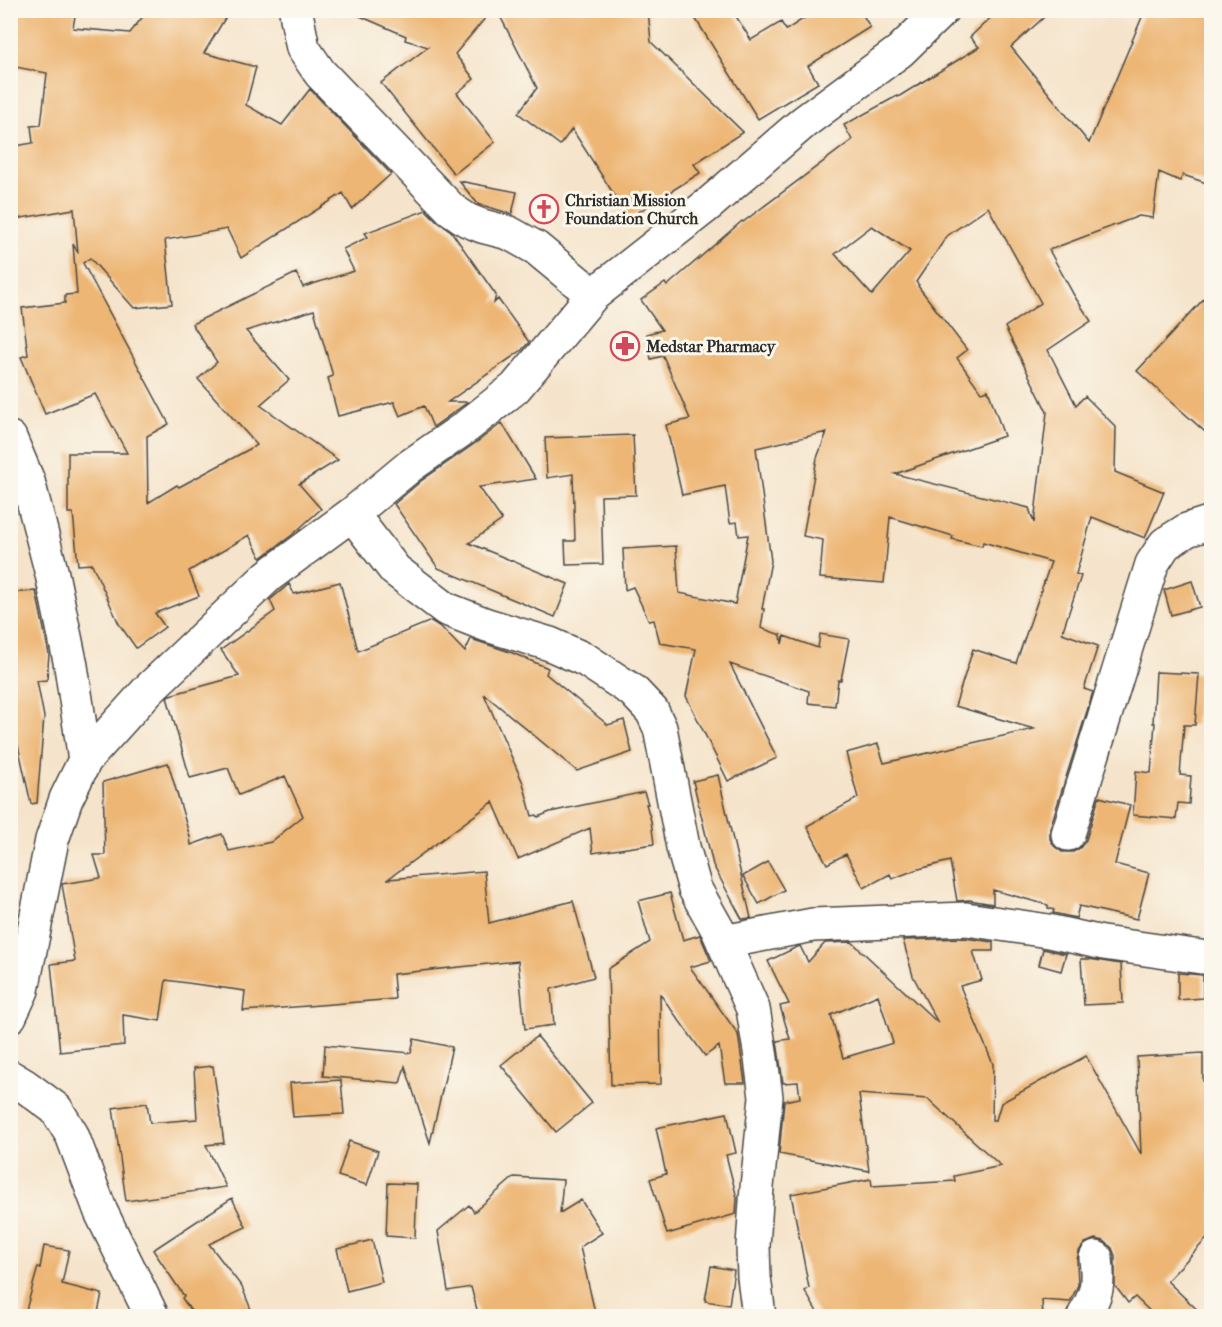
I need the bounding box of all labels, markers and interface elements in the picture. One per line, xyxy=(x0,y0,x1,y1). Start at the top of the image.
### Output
place label: Christian Mission Foundation Church xyxy=(564,191,699,228)
church icon: Christian Mission Foundation Church xyxy=(528,193,560,225)
pharmacy icon: Medstar Pharmacy xyxy=(609,330,641,362)
place label: Medstar Pharmacy xyxy=(645,337,777,357)

